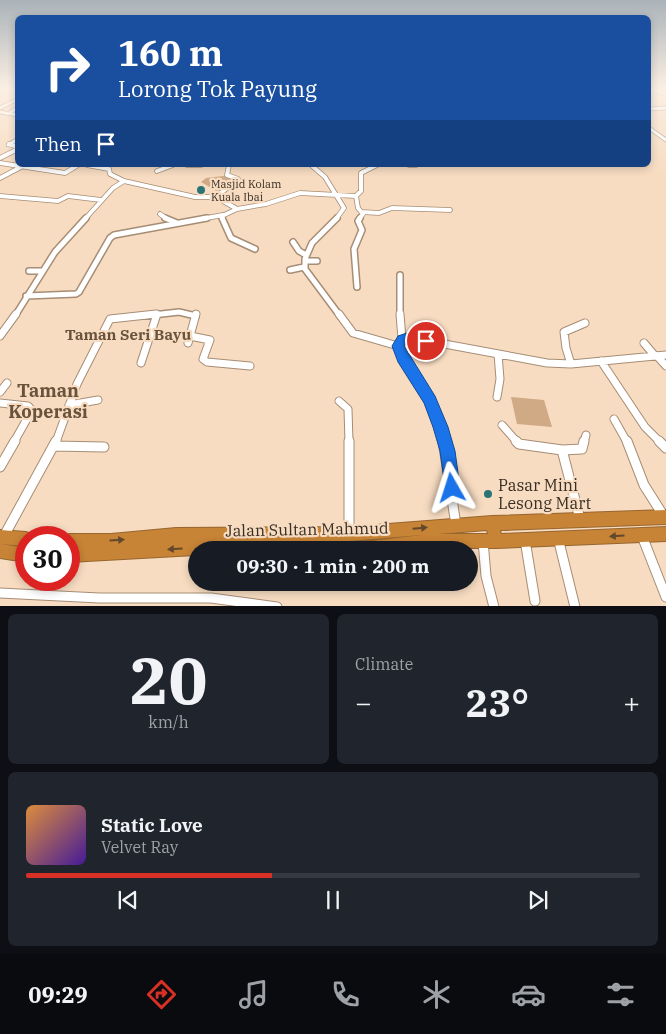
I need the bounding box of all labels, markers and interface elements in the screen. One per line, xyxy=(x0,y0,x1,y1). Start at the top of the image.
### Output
text: 160 m xyxy=(118,30,223,76)
icon: right xyxy=(35,35,100,100)
text: Lorong Tok Payung xyxy=(118,74,317,103)
icon: arrive xyxy=(92,130,120,158)
text: Then xyxy=(35,132,82,156)
place label: Masjid Kolam Kuala Ibai xyxy=(211,177,282,204)
marker: Masjid Kolam Kuala Ibai xyxy=(195,184,207,196)
pin xyxy=(405,320,447,362)
district label: Taman Seri Bayu xyxy=(65,325,191,344)
icon: arrive xyxy=(412,327,440,355)
district label: Taman Koperasi xyxy=(8,379,88,423)
position arrow xyxy=(425,461,477,513)
place label: Pasar Mini Lesong Mart xyxy=(498,475,591,513)
marker: Pasar Mini Lesong Mart xyxy=(482,488,494,500)
street label: Jalan Sultan Mahmud xyxy=(225,518,389,540)
one-way arrow xyxy=(412,524,428,532)
speed limit sign: 30 xyxy=(15,526,80,591)
one-way arrow xyxy=(609,532,625,540)
one-way arrow xyxy=(110,536,126,544)
one-way arrow xyxy=(167,545,183,553)
text: 09:30 · 1 min · 200 m xyxy=(237,554,429,578)
text: 20 xyxy=(129,637,208,722)
text: Climate xyxy=(355,654,413,674)
text: 23° xyxy=(466,678,529,727)
text: − xyxy=(355,684,372,721)
text: + xyxy=(623,684,640,721)
text: km/h xyxy=(148,712,189,732)
text: Static Love xyxy=(101,813,203,837)
text: Velvet Ray xyxy=(101,837,178,857)
icon: previous xyxy=(114,886,142,914)
icon: pause xyxy=(319,886,347,914)
icon: next xyxy=(524,886,552,914)
icon: directions xyxy=(144,977,179,1012)
icon: music xyxy=(236,977,271,1012)
icon: phone xyxy=(328,977,363,1012)
icon: climate xyxy=(419,977,454,1012)
icon: car xyxy=(511,977,546,1012)
icon: filters xyxy=(603,977,638,1012)
text: 09:29 xyxy=(28,980,88,1009)

